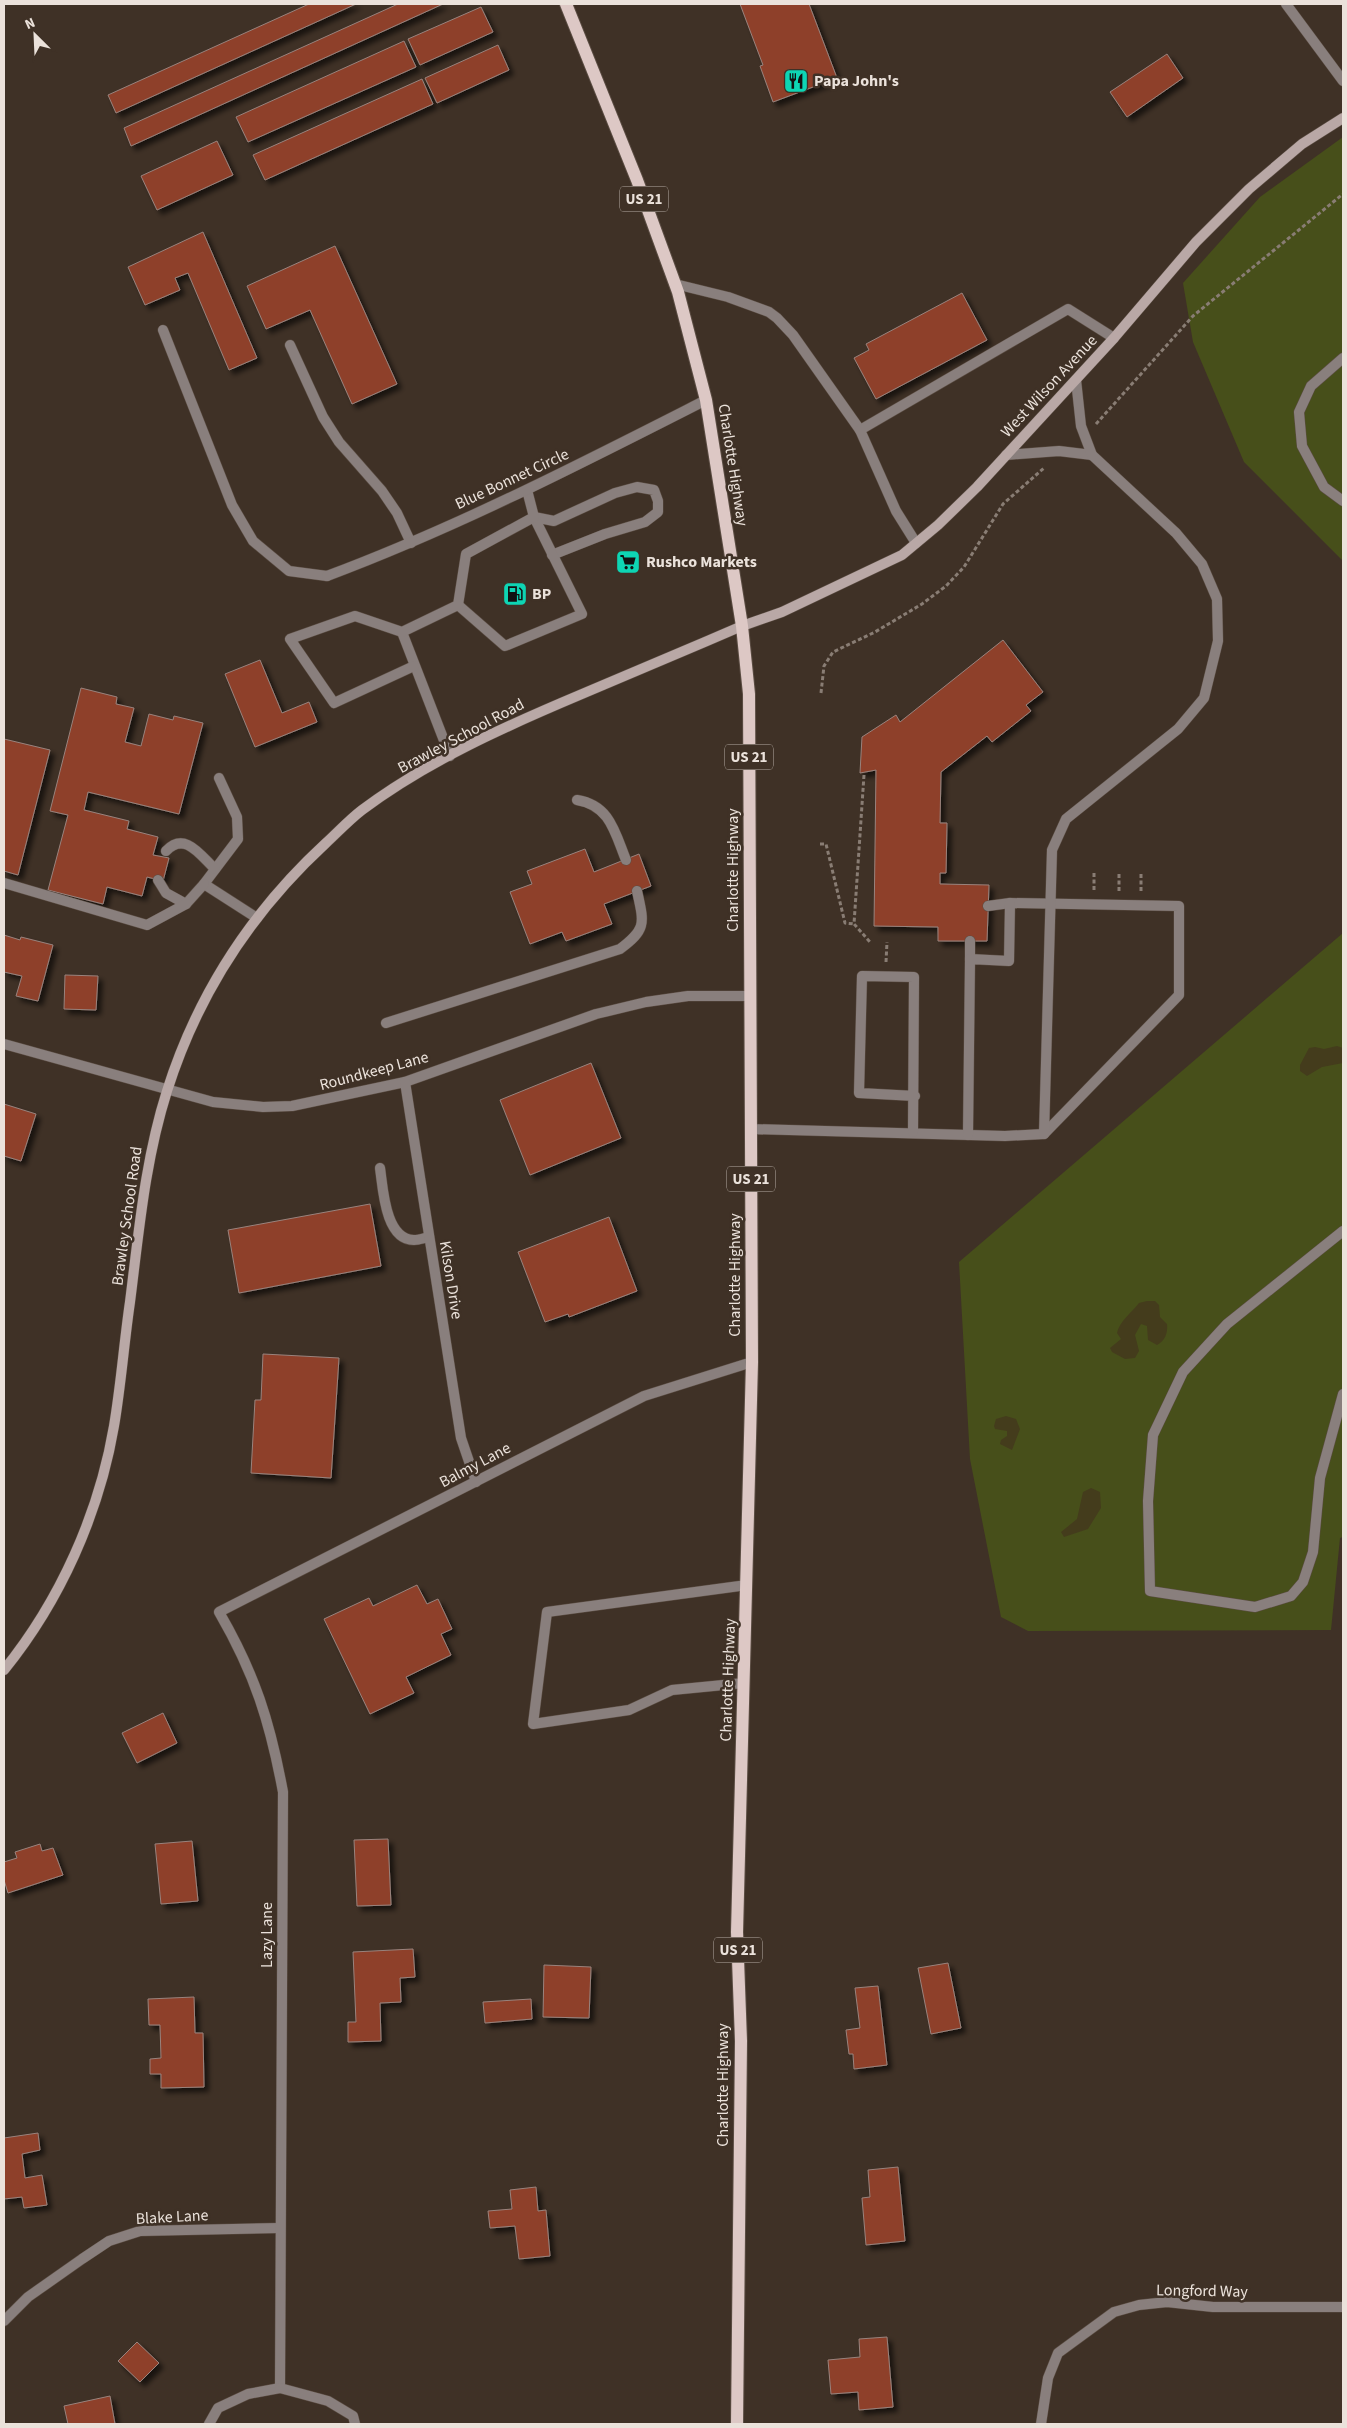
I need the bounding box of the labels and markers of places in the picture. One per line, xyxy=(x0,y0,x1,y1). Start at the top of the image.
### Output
restaurant icon: Papa John's xyxy=(783,68,809,94)
place label: Papa John's xyxy=(814,70,899,92)
supermarket icon: Rushco Markets xyxy=(615,549,641,575)
place label: Rushco Markets xyxy=(646,551,757,573)
fuel station icon: BP xyxy=(502,581,528,607)
place label: BP xyxy=(532,583,551,605)

